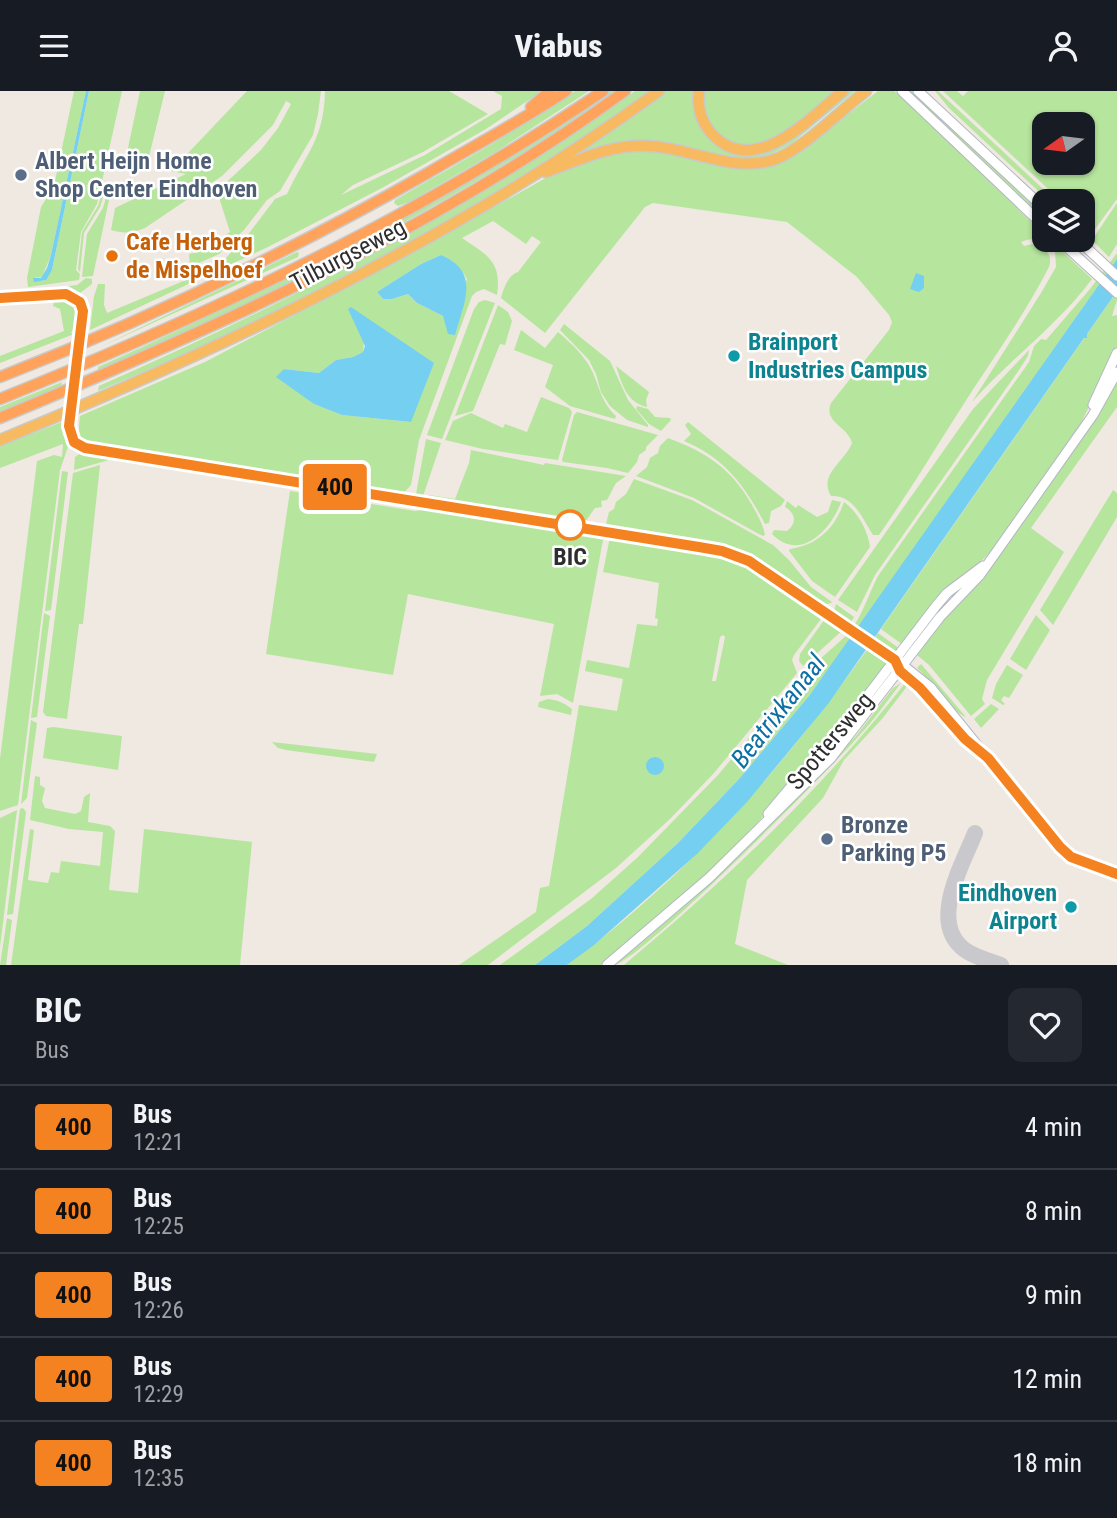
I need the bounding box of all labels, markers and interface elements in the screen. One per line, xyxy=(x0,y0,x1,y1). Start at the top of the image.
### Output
icon: menu xyxy=(35,27,73,65)
text: Viabus xyxy=(515,27,602,65)
icon: person xyxy=(1044,27,1082,65)
north arrow xyxy=(1032,112,1096,175)
map controls xyxy=(1032,112,1095,252)
place label: Albert Heijn Home Shop Center Eindhoven xyxy=(35,147,257,203)
marker: Albert Heijn Home Shop Center Eindhoven xyxy=(13,167,29,183)
button: layers xyxy=(1032,189,1095,252)
street label: Tilburgseweg xyxy=(285,213,411,297)
place label: Cafe Herberg de Mispelhoef xyxy=(126,228,263,284)
marker: Cafe Herberg de Mispelhoef xyxy=(104,248,120,264)
place label: Brainport Industries Campus xyxy=(748,328,928,384)
marker: Brainport Industries Campus xyxy=(726,348,742,364)
line badge: 400 xyxy=(295,464,375,510)
text: 400 xyxy=(317,473,353,501)
marker: BIC xyxy=(555,510,585,540)
place label: BIC xyxy=(553,543,587,571)
water label: Beatrixkanaal xyxy=(725,648,832,774)
street label: Spottersweg xyxy=(781,687,879,795)
place label: Bronze Parking P5 xyxy=(841,811,946,867)
marker: Bronze Parking P5 xyxy=(819,831,835,847)
place label: Eindhoven Airport xyxy=(958,879,1057,935)
marker: Eindhoven Airport xyxy=(1063,899,1079,915)
button: heart xyxy=(1008,988,1082,1062)
text: BIC xyxy=(35,991,82,1030)
text: Bus xyxy=(35,1037,69,1064)
text: Bus xyxy=(133,1099,172,1129)
text: 4 min xyxy=(1025,1112,1082,1142)
text: 400 xyxy=(55,1113,92,1141)
text: 12:21 xyxy=(133,1129,184,1156)
text: Bus xyxy=(133,1183,172,1213)
text: 8 min xyxy=(1025,1196,1082,1226)
text: 400 xyxy=(55,1197,92,1225)
text: 12:25 xyxy=(133,1213,184,1240)
text: Bus xyxy=(133,1267,172,1297)
text: 9 min xyxy=(1025,1280,1082,1310)
text: 400 xyxy=(55,1281,92,1309)
text: 12:26 xyxy=(133,1297,184,1324)
text: Bus xyxy=(133,1351,172,1381)
text: 12 min xyxy=(1012,1364,1082,1394)
text: 400 xyxy=(55,1365,92,1393)
text: 12:29 xyxy=(133,1381,184,1408)
text: Bus xyxy=(133,1435,172,1465)
text: 18 min xyxy=(1012,1448,1082,1478)
text: 400 xyxy=(55,1449,92,1477)
text: 12:35 xyxy=(133,1465,184,1492)

